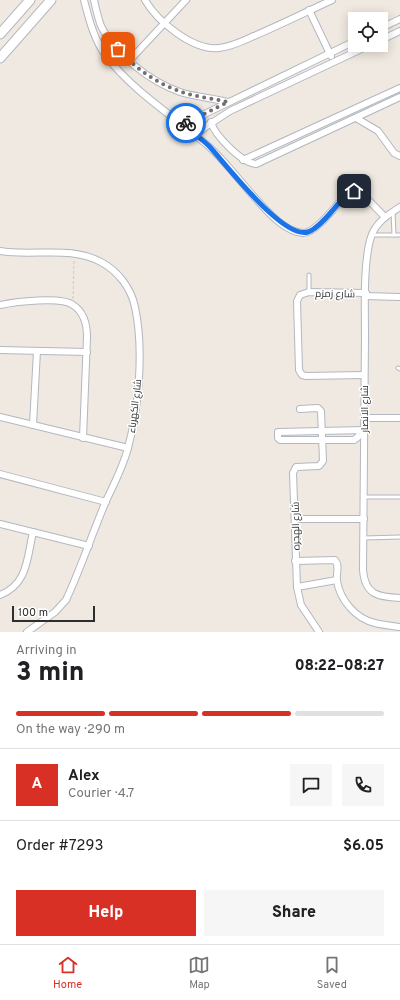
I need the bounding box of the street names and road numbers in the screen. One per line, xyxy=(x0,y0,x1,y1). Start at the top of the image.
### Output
street label: شارع زمزم xyxy=(315,288,355,301)
street label: شارع الكهرباء xyxy=(126,378,145,434)
street label: شارع الانصار xyxy=(359,385,372,434)
street label: شارع الهجره xyxy=(290,502,303,550)

